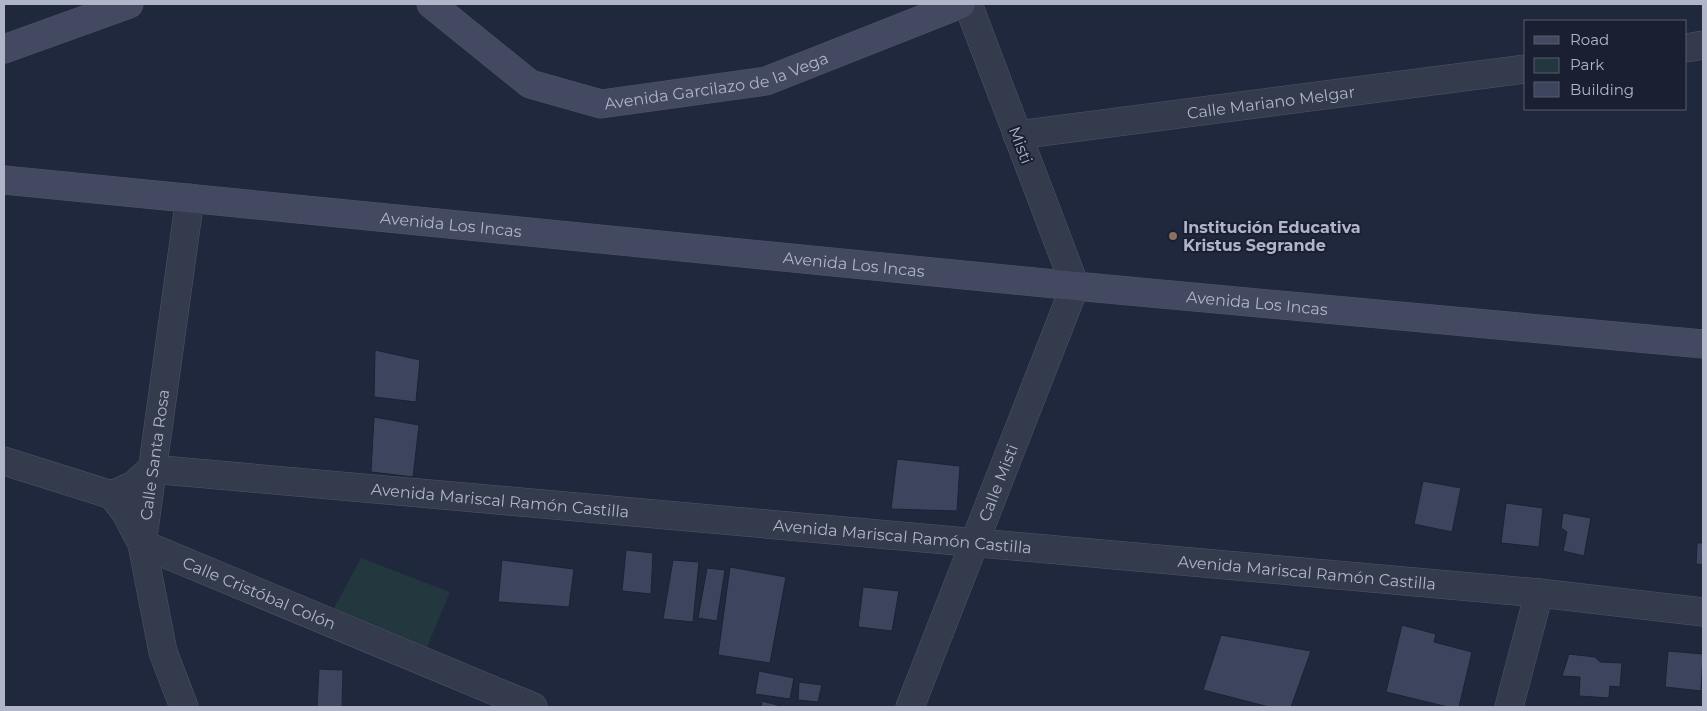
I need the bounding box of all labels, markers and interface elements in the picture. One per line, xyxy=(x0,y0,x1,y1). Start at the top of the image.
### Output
legend xyxy=(1524,20,1687,110)
text: Road xyxy=(1570,30,1609,49)
street label: Avenida Garcilazo de la Vega xyxy=(603,48,831,113)
text: Park xyxy=(1570,55,1604,74)
text: Building xyxy=(1570,80,1634,99)
street label: Calle Mariano Melgar xyxy=(1186,82,1356,123)
street label: Misti xyxy=(1005,124,1036,166)
street label: Avenida Los Incas xyxy=(379,208,523,241)
place label: Institución Educativa Kristus Segrande xyxy=(1183,218,1361,255)
marker: Institución Educativa Kristus Segrande xyxy=(1167,230,1179,242)
street label: Avenida Los Incas xyxy=(782,248,926,281)
street label: Avenida Los Incas xyxy=(1185,287,1329,319)
street label: Calle Santa Rosa xyxy=(136,388,173,522)
street label: Calle Misti xyxy=(975,441,1022,524)
street label: Avenida Mariscal Ramón Castilla xyxy=(370,480,630,522)
street label: Avenida Mariscal Ramón Castilla xyxy=(772,516,1032,558)
street label: Avenida Mariscal Ramón Castilla xyxy=(1177,552,1437,594)
street label: Calle Cristóbal Colón xyxy=(180,553,339,634)

